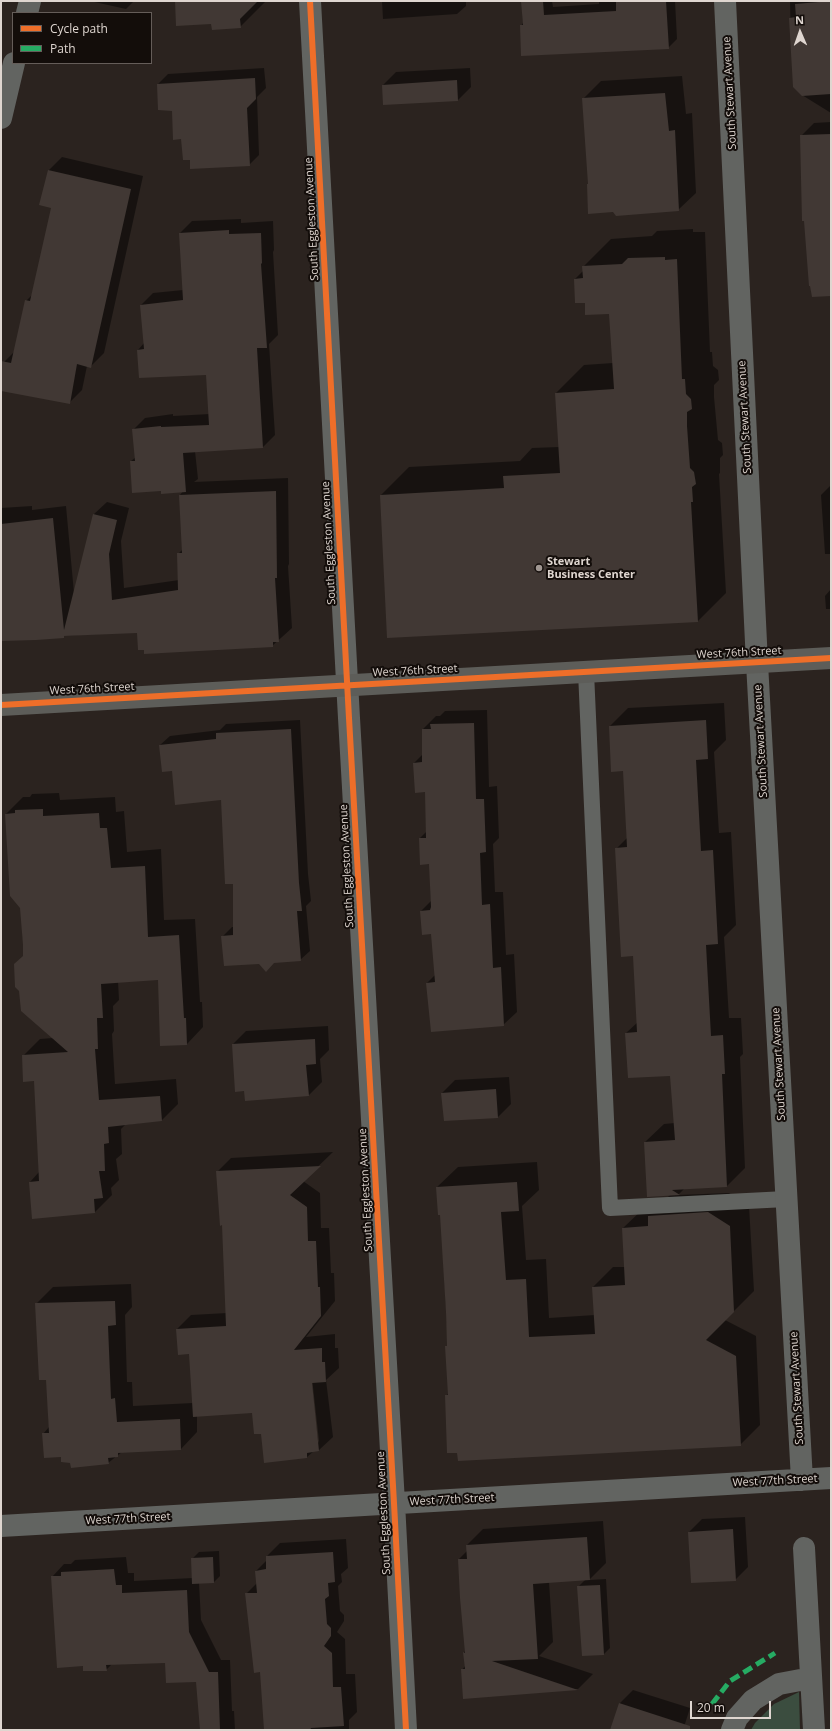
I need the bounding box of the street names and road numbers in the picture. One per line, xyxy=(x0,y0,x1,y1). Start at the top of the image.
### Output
street label: South Stewart Avenue xyxy=(720,36,740,150)
street label: South Eggleston Avenue xyxy=(302,157,322,281)
street label: South Stewart Avenue xyxy=(735,360,755,474)
street label: South Eggleston Avenue xyxy=(319,481,339,605)
street label: West 76th Street xyxy=(696,644,782,662)
street label: West 76th Street xyxy=(372,662,458,680)
street label: West 76th Street xyxy=(49,680,135,698)
street label: South Stewart Avenue xyxy=(751,684,771,798)
street label: South Eggleston Avenue xyxy=(337,804,357,928)
street label: South Stewart Avenue xyxy=(769,1007,789,1121)
street label: South Eggleston Avenue xyxy=(356,1128,376,1252)
street label: South Stewart Avenue xyxy=(787,1331,807,1445)
street label: South Eggleston Avenue xyxy=(374,1451,394,1575)
street label: West 77th Street xyxy=(732,1472,818,1490)
street label: West 77th Street xyxy=(409,1491,495,1509)
street label: West 77th Street xyxy=(85,1510,171,1528)

